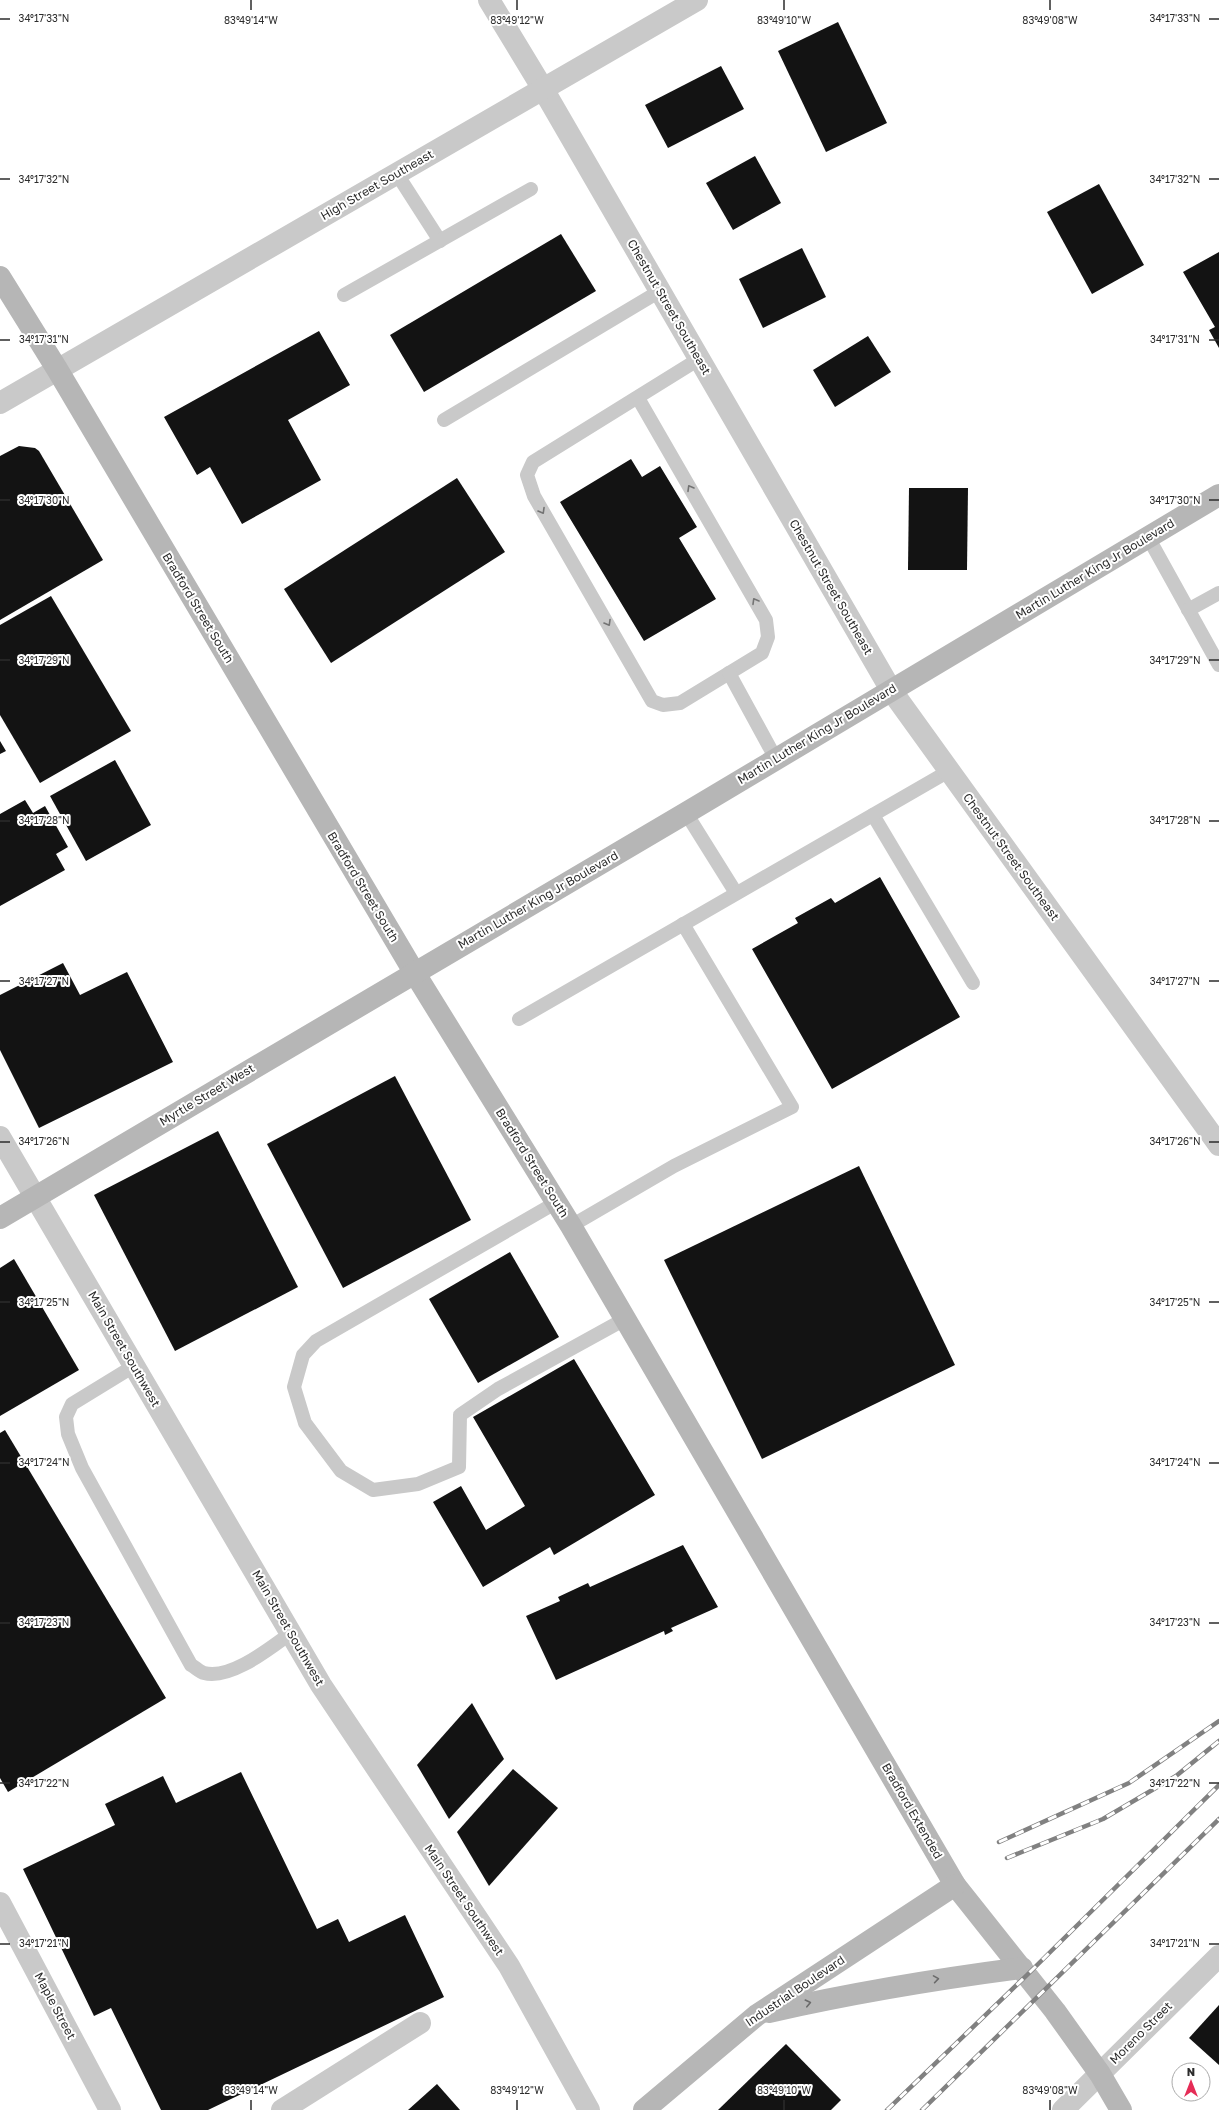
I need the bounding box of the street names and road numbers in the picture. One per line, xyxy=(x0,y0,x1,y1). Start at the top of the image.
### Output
street label: High Street Southeast xyxy=(318,146,436,223)
street label: Chestnut Street Southeast xyxy=(624,236,714,377)
street label: Martin Luther King Jr Boulevard xyxy=(1013,515,1177,622)
street label: Chestnut Street Southeast xyxy=(786,516,876,657)
street label: Bradford Street South xyxy=(160,550,237,666)
street label: Martin Luther King Jr Boulevard xyxy=(735,680,899,787)
street label: Chestnut Street Southeast xyxy=(960,790,1063,924)
street label: Bradford Street South xyxy=(325,829,402,945)
street label: Martin Luther King Jr Boulevard xyxy=(455,847,621,952)
street label: Myrtle Street West xyxy=(157,1060,257,1129)
street label: Bradford Street South xyxy=(493,1105,572,1220)
street label: Main Street Southwest xyxy=(85,1288,164,1409)
street label: Main Street Southwest xyxy=(249,1567,328,1688)
street label: Bradford Extended xyxy=(879,1760,946,1861)
street label: Main Street Southwest xyxy=(422,1841,507,1958)
street label: Industrial Boulevard xyxy=(742,1952,847,2029)
street label: Maple Street xyxy=(32,1970,79,2042)
street label: Moreno Street xyxy=(1106,1998,1175,2067)

